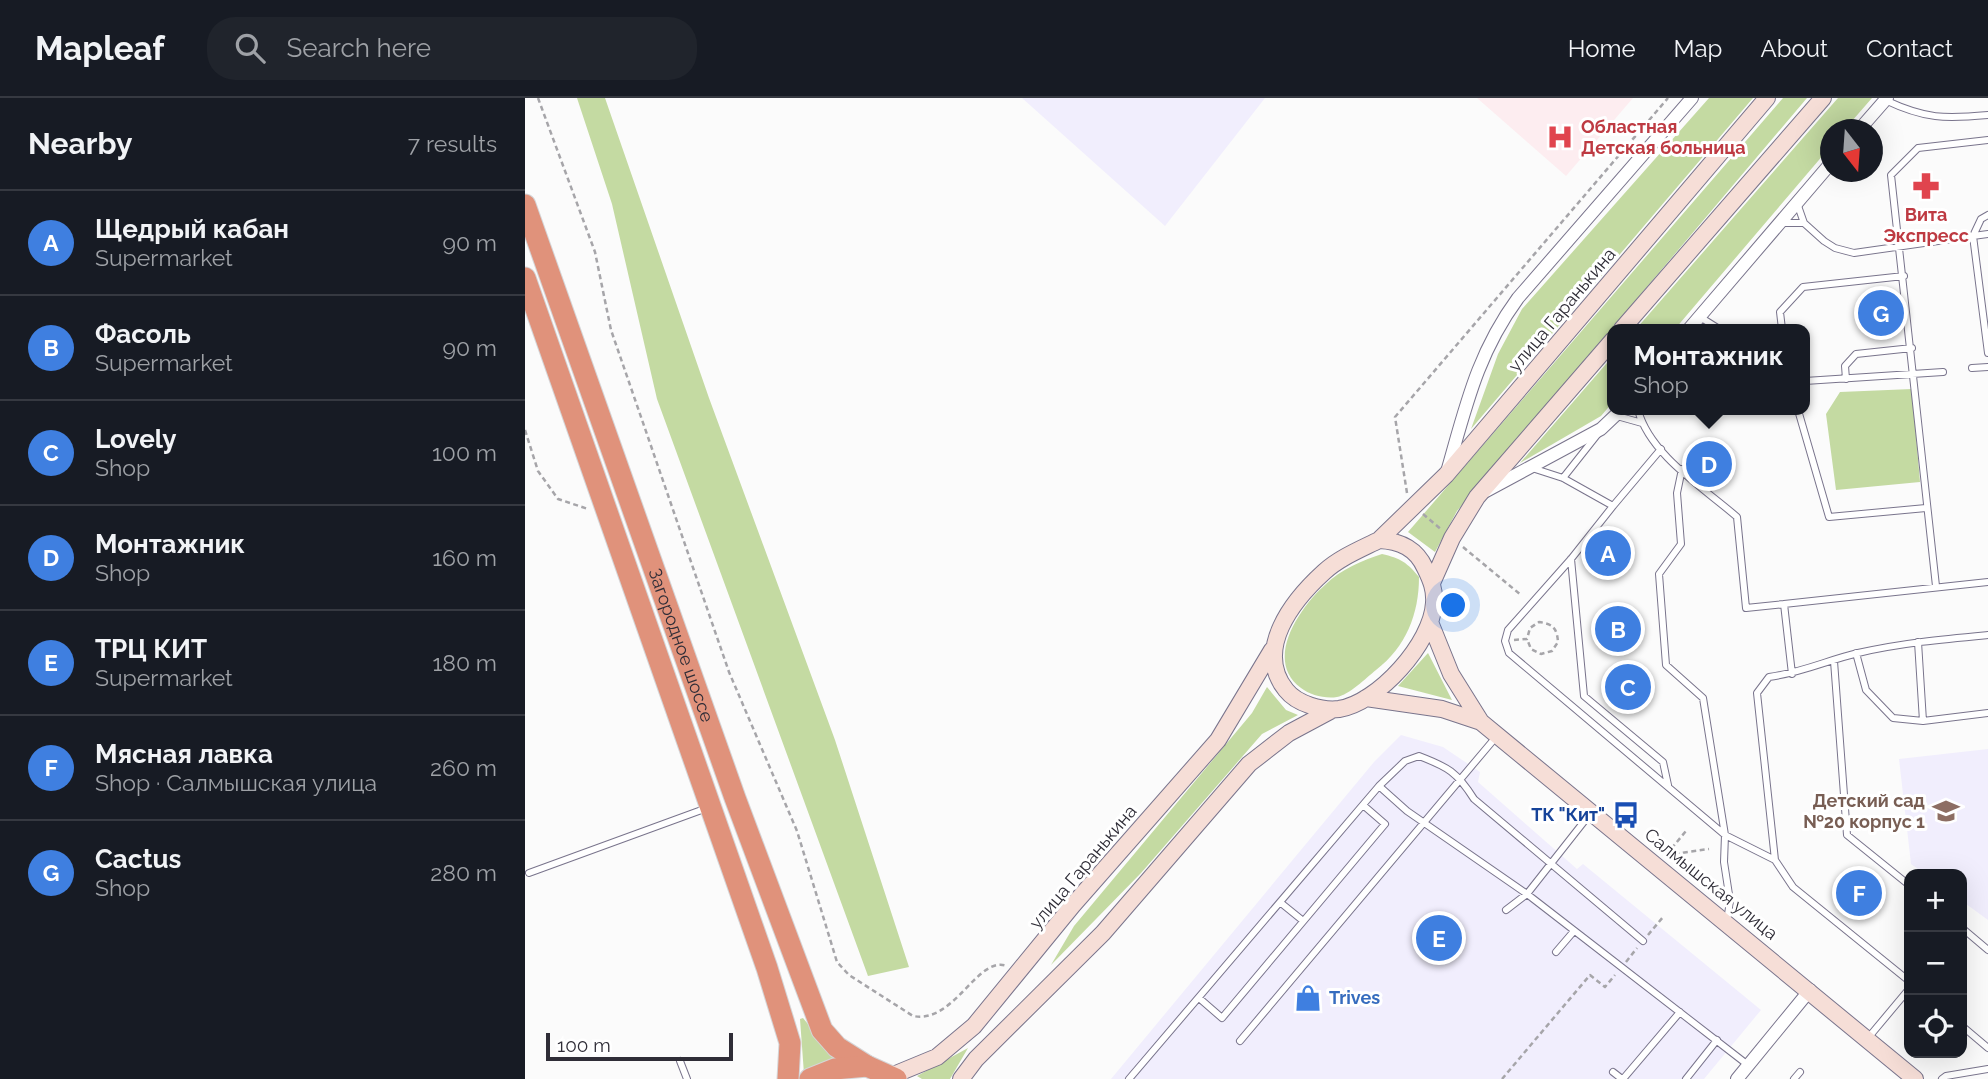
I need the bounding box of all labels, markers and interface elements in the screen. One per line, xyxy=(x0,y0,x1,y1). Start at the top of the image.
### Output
search box xyxy=(207,17,697,80)
text: Mapleaf xyxy=(35,29,165,68)
icon: search xyxy=(231,29,269,67)
text: Search here xyxy=(287,33,431,63)
text: Home xyxy=(1568,34,1636,63)
text: Map xyxy=(1674,34,1722,63)
text: About xyxy=(1760,34,1828,63)
text: Contact xyxy=(1866,34,1953,63)
place label: Областная Детская больница xyxy=(1581,116,1746,158)
north arrow xyxy=(1820,119,1883,182)
hospital icon: Областная Детская больница xyxy=(1545,122,1575,152)
text: Nearby xyxy=(28,126,132,161)
text: 7 results xyxy=(408,130,497,157)
pharmacy icon: Вита Экспресс xyxy=(1911,171,1941,201)
place label: Вита Экспресс xyxy=(1883,204,1969,246)
text: Щедрый кабан xyxy=(95,214,289,244)
text: A xyxy=(43,229,59,256)
text: 90 m xyxy=(442,229,497,256)
street label: улица Гаранькина xyxy=(1504,243,1620,376)
text: Supermarket xyxy=(95,244,233,271)
pin: G xyxy=(1858,287,1904,339)
text: Фасоль xyxy=(95,319,191,349)
popup xyxy=(1607,324,1810,415)
text: B xyxy=(43,334,59,361)
text: 90 m xyxy=(442,334,497,361)
text: Монтажник xyxy=(1633,341,1784,371)
text: Supermarket xyxy=(95,349,233,376)
text: Shop xyxy=(1633,371,1689,398)
text: Lovely xyxy=(95,424,177,454)
pin: D xyxy=(1686,438,1732,490)
text: C xyxy=(43,439,59,466)
text: 100 m xyxy=(432,439,497,466)
text: Shop xyxy=(95,454,150,481)
pin: A xyxy=(1585,527,1631,579)
text: Монтажник xyxy=(95,529,245,559)
text: D xyxy=(43,544,59,571)
text: 160 m xyxy=(432,544,497,571)
text: Shop xyxy=(95,559,150,586)
street label: Загородное шоссе xyxy=(644,565,718,725)
your location xyxy=(1436,588,1470,622)
pin: B xyxy=(1595,603,1641,655)
text: ТРЦ КИТ xyxy=(95,634,207,664)
text: E xyxy=(44,649,58,676)
text: 180 m xyxy=(432,649,497,676)
pin: C xyxy=(1605,661,1651,713)
text: Supermarket xyxy=(95,664,233,691)
text: Мясная лавка xyxy=(95,739,273,769)
text: F xyxy=(44,754,58,781)
text: 260 m xyxy=(430,754,497,781)
text: Shop · Салмышская улица xyxy=(95,769,377,796)
place label: Детский сад №20 корпус 1 xyxy=(1803,790,1925,832)
school or university icon: Детский сад №20 корпус 1 xyxy=(1931,796,1961,826)
street label: улица Гаранькина xyxy=(1025,800,1141,933)
bus stop icon: ТК "Кит" xyxy=(1611,800,1641,830)
place label: ТК "Кит" xyxy=(1531,804,1605,825)
street label: Салмышская улица xyxy=(1641,824,1782,944)
text: Cactus xyxy=(95,844,181,874)
text: G xyxy=(43,859,59,886)
text: 280 m xyxy=(430,859,497,886)
pin: F xyxy=(1836,867,1882,919)
map controls xyxy=(1904,869,1967,1058)
button: + xyxy=(1904,869,1967,932)
text: Shop xyxy=(95,874,150,901)
pin: E xyxy=(1416,912,1462,964)
button: − xyxy=(1904,932,1967,995)
shop icon: Trives xyxy=(1293,983,1323,1013)
place label: Trives xyxy=(1329,987,1380,1008)
button: locate xyxy=(1904,995,1967,1058)
scale bar xyxy=(546,1030,733,1062)
text: 100 m xyxy=(557,1034,611,1056)

